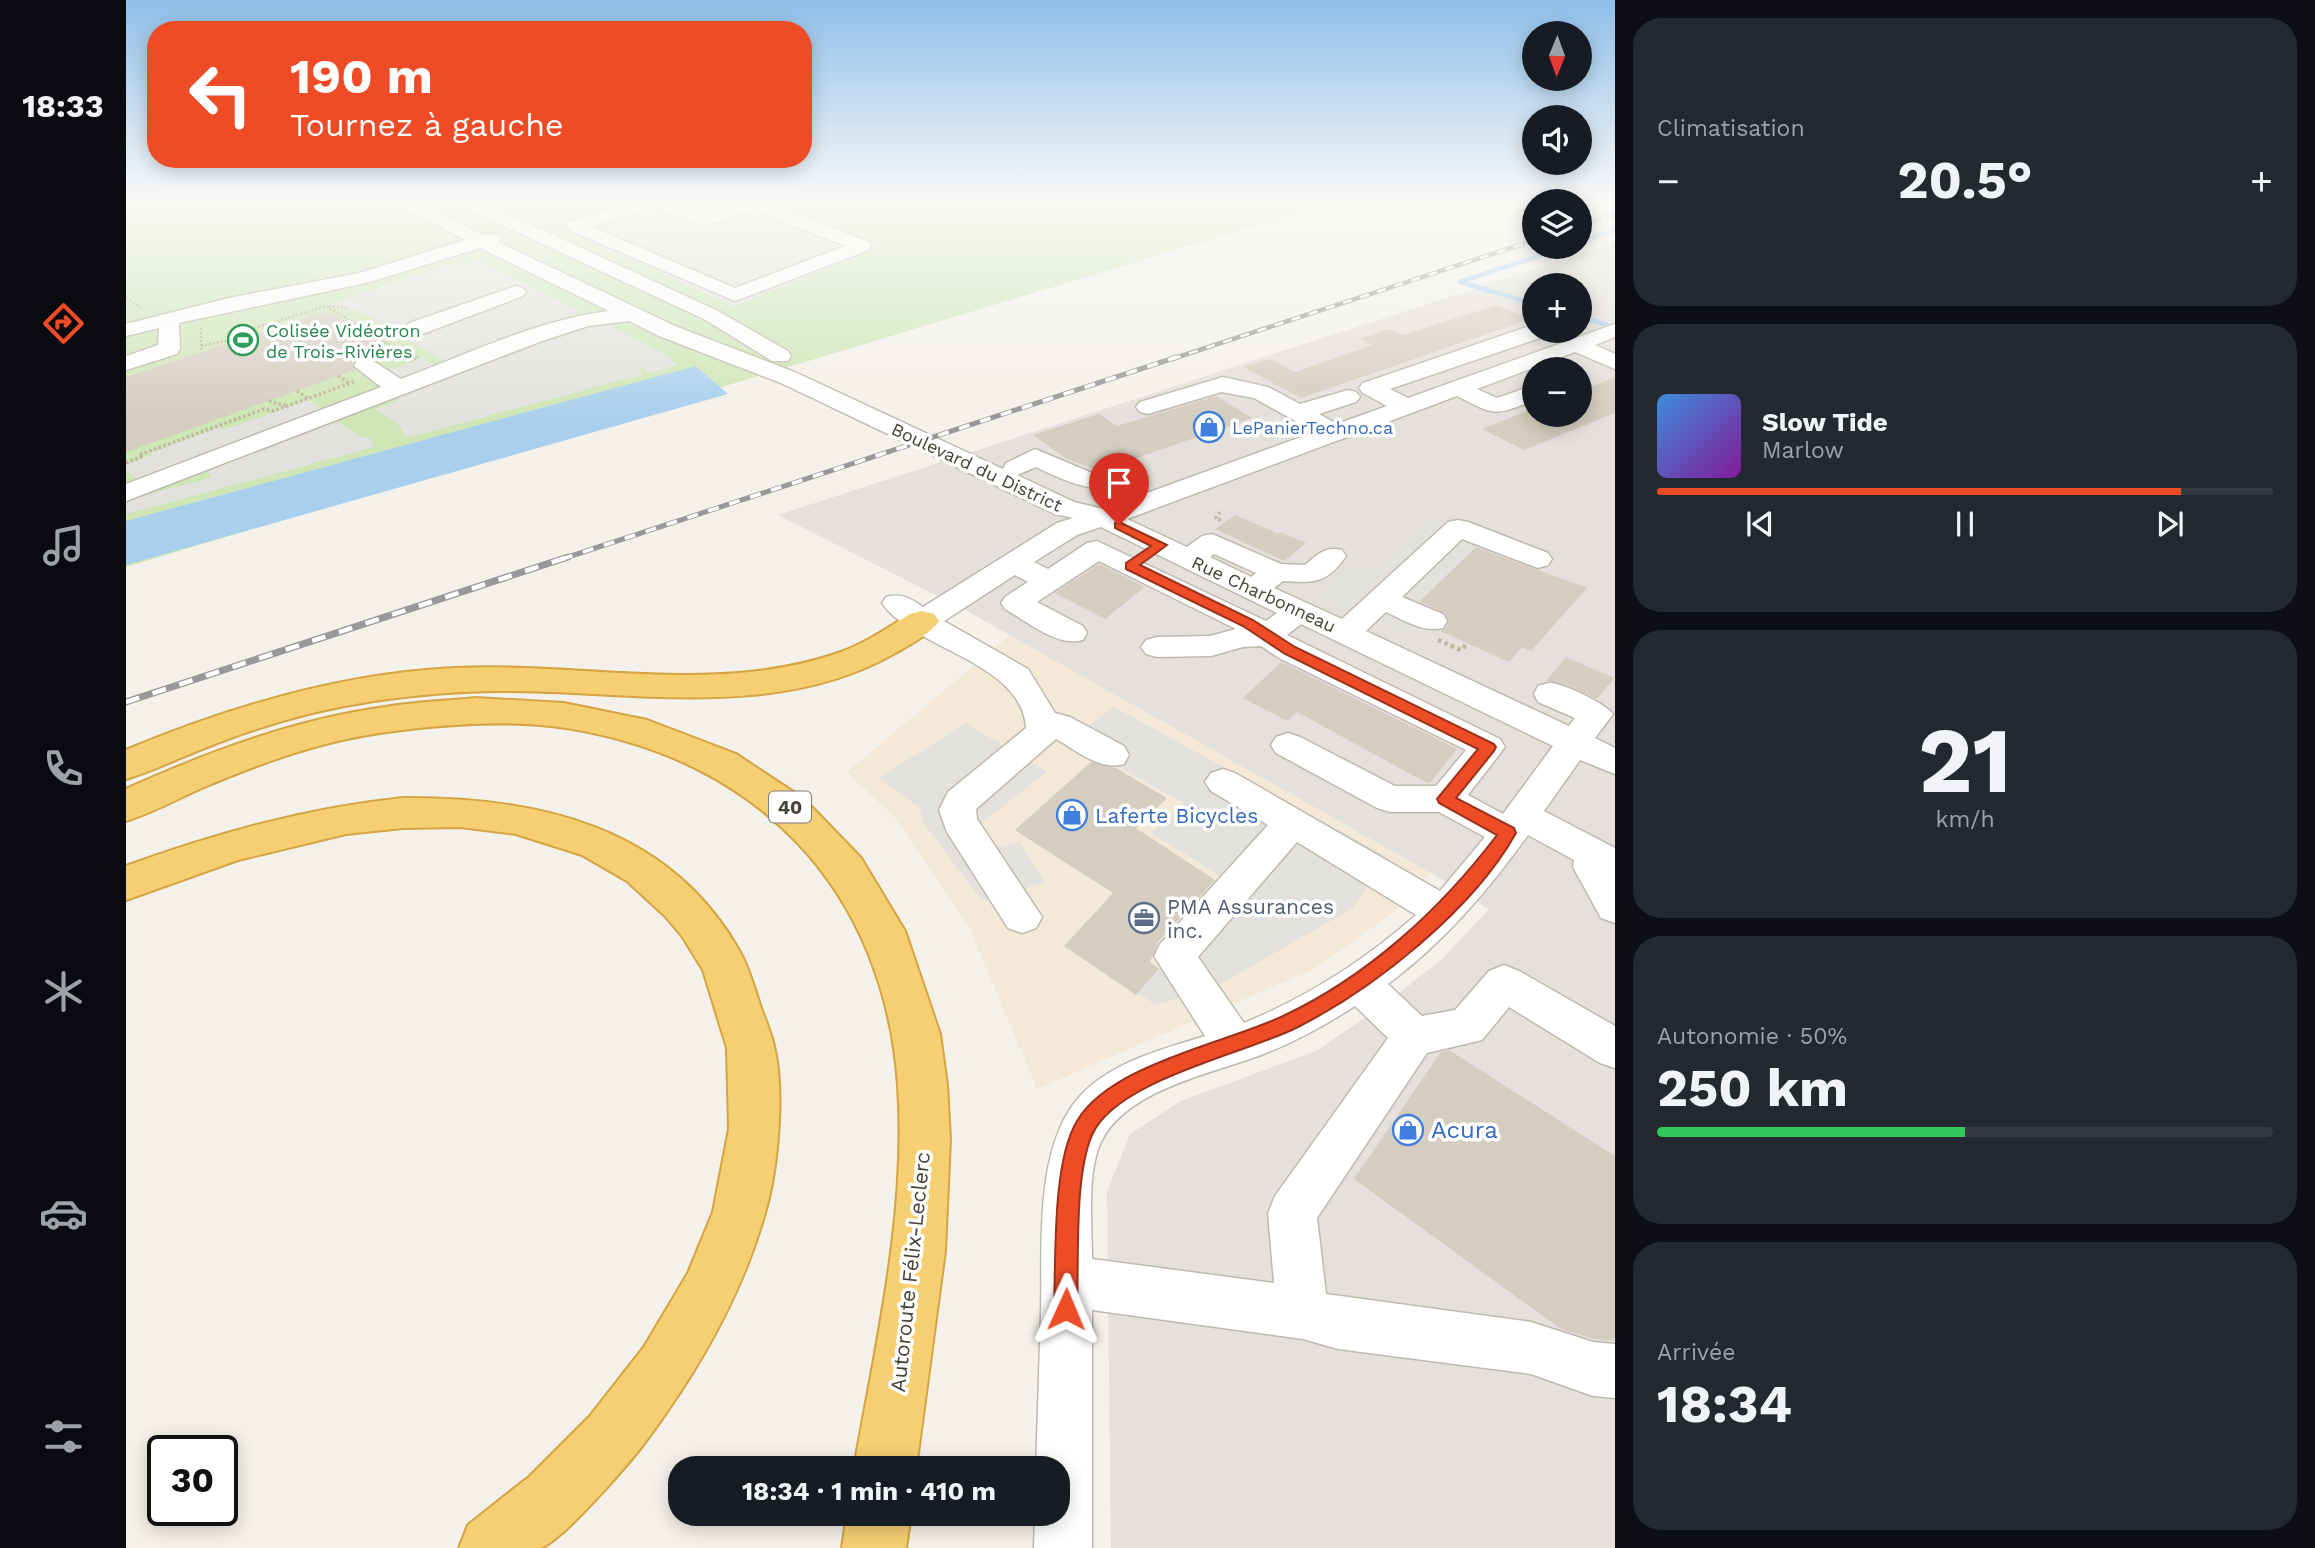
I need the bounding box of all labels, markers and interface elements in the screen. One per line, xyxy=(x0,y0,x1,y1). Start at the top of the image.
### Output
north arrow xyxy=(1522,21,1592,91)
map controls xyxy=(1522,21,1592,427)
text: 190 m xyxy=(290,47,433,105)
icon: left xyxy=(175,49,266,140)
text: 18:33 xyxy=(22,87,104,125)
button: sound xyxy=(1522,105,1592,175)
text: Tournez à gauche xyxy=(290,106,563,144)
text: Climatisation xyxy=(1657,115,1805,142)
text: 20.5° xyxy=(1897,150,2033,211)
text: − xyxy=(1657,159,1680,203)
text: + xyxy=(2250,159,2273,203)
button: layers xyxy=(1522,189,1592,259)
button: + xyxy=(1522,273,1592,343)
icon: directions xyxy=(39,299,88,348)
place label: Colisée Vidéotron de Trois-Rivières xyxy=(266,320,421,362)
sports icon: Colisée Vidéotron de Trois-Rivières xyxy=(226,323,260,357)
button: − xyxy=(1522,357,1592,427)
text: Slow Tide xyxy=(1762,407,1888,437)
shop icon: LePanierTechno.ca xyxy=(1192,410,1226,444)
place label: LePanierTechno.ca xyxy=(1232,417,1393,438)
street label: Boulevard du District xyxy=(888,418,1066,516)
text: Marlow xyxy=(1762,437,1844,464)
pin xyxy=(1089,453,1149,525)
icon: arrive xyxy=(1100,464,1138,502)
icon: previous xyxy=(1741,505,1779,543)
icon: pause xyxy=(1946,505,1984,543)
icon: next xyxy=(2151,505,2189,543)
icon: music xyxy=(39,521,88,570)
street label: Rue Charbonneau xyxy=(1189,551,1339,637)
text: 21 xyxy=(1918,707,2012,814)
icon: phone xyxy=(39,744,88,793)
road number: 40 xyxy=(769,792,811,822)
shop icon: Laferte Bicycles xyxy=(1055,798,1089,832)
place label: Laferte Bicycles xyxy=(1095,803,1258,828)
text: km/h xyxy=(1935,806,1995,833)
place label: PMA Assurances inc. xyxy=(1167,894,1334,943)
office icon: PMA Assurances inc. xyxy=(1127,901,1161,935)
icon: climate xyxy=(39,967,88,1016)
text: Autonomie · 50% xyxy=(1657,1023,1847,1050)
text: 250 km xyxy=(1657,1058,1848,1119)
shop icon: Acura xyxy=(1391,1113,1425,1147)
place label: Acura xyxy=(1431,1116,1498,1144)
street label: Autoroute Félix-Leclerc xyxy=(885,1151,935,1393)
icon: car xyxy=(39,1189,88,1238)
position arrow xyxy=(1029,1272,1103,1346)
text: Arrivée xyxy=(1657,1339,1736,1366)
text: 18:34 xyxy=(1657,1374,1792,1435)
icon: filters xyxy=(39,1412,88,1461)
speed limit sign: 30 xyxy=(147,1435,238,1526)
text: 18:34 · 1 min · 410 m xyxy=(742,1476,996,1506)

